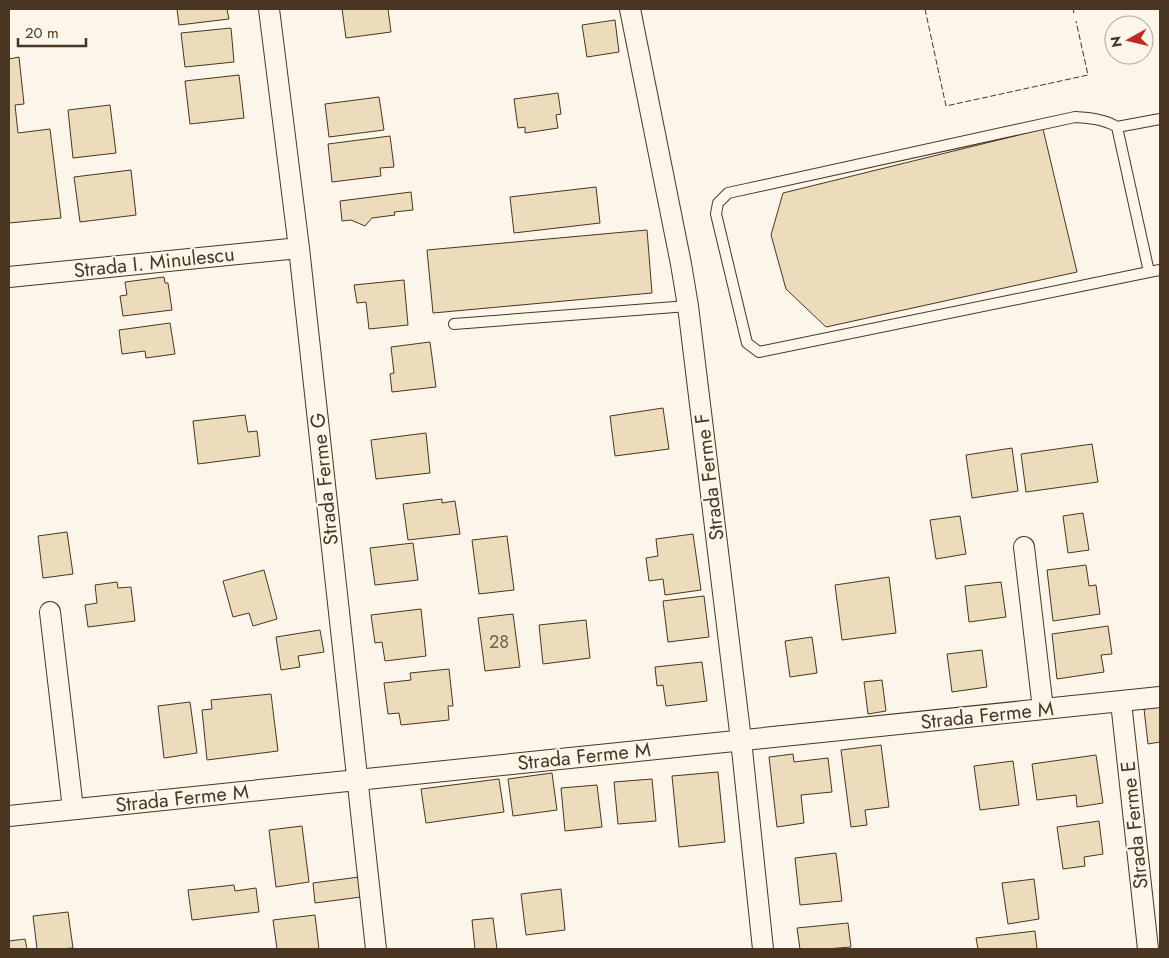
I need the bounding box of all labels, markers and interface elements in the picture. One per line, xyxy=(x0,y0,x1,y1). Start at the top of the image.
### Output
scale bar xyxy=(18,15,85,47)
north arrow xyxy=(1104,15,1154,65)
text: 20 m xyxy=(25,22,59,44)
text: N xyxy=(1105,35,1127,49)
street label: Strada I. Minulescu xyxy=(72,240,236,285)
street label: Strada Ferme G xyxy=(303,411,346,547)
street label: Strada Ferme F xyxy=(687,412,732,542)
house number: 28 xyxy=(489,629,509,655)
street label: Strada Ferme M xyxy=(919,694,1055,737)
street label: Strada Ferme M xyxy=(516,735,652,778)
street label: Strada Ferme E xyxy=(1113,759,1156,890)
street label: Strada Ferme M xyxy=(114,777,250,820)

